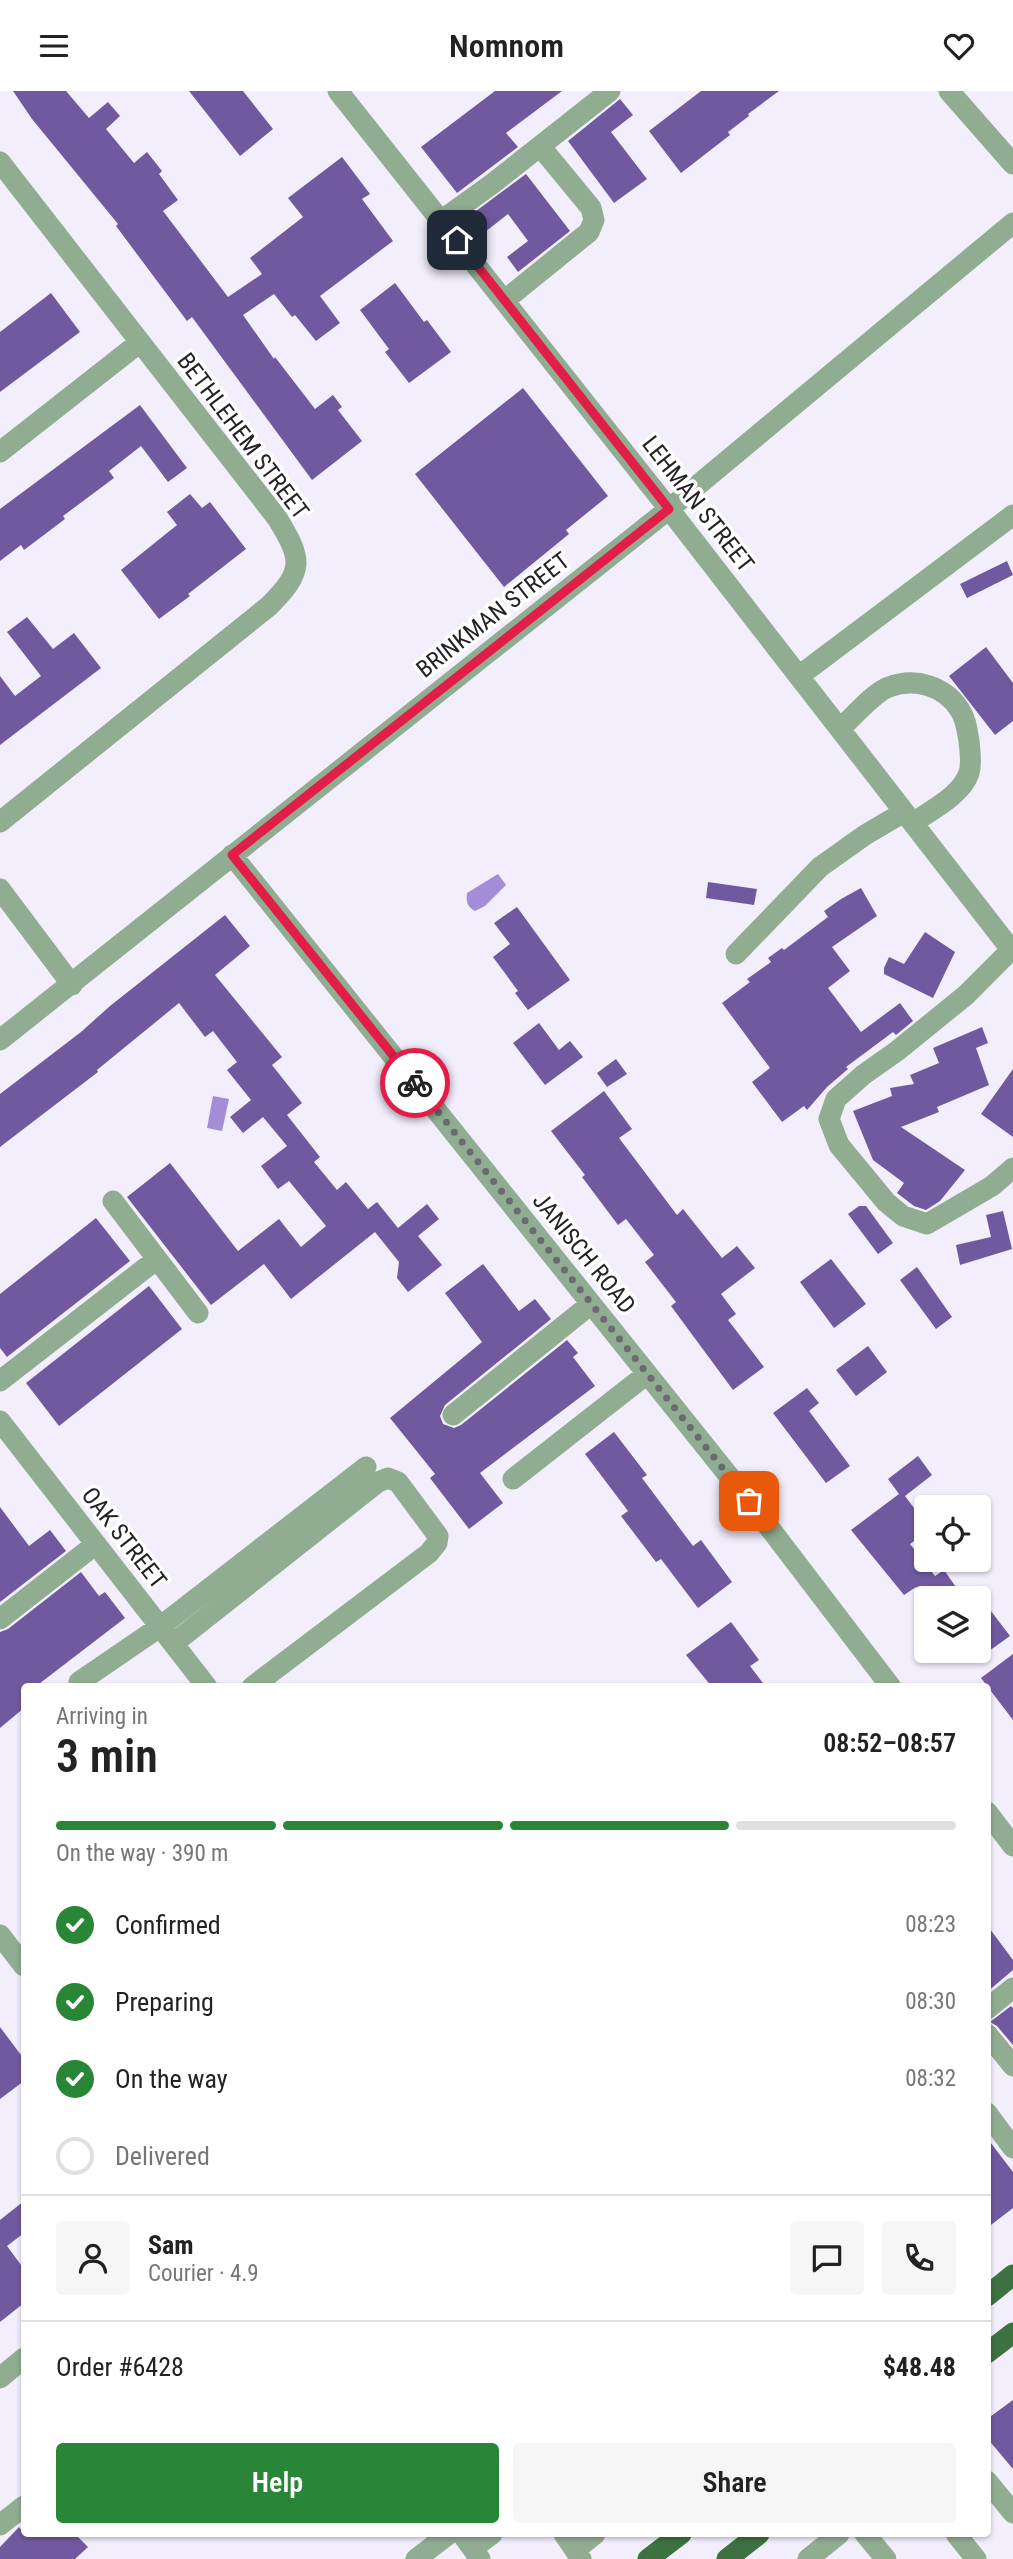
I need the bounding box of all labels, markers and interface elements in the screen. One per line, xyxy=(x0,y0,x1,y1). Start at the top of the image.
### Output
icon: menu xyxy=(35,27,73,65)
text: Nomnom xyxy=(449,27,564,65)
icon: heart xyxy=(940,27,978,65)
pin xyxy=(427,210,487,270)
icon: home xyxy=(438,221,476,259)
street label: BETHLEHEM STREET xyxy=(171,347,315,525)
street label: LEHMAN STREET xyxy=(636,430,760,578)
street label: BRINKMAN STREET xyxy=(411,547,575,683)
courier xyxy=(380,1048,450,1118)
icon: bike xyxy=(396,1064,434,1102)
street label: JANISCH ROAD xyxy=(527,1187,641,1319)
pin xyxy=(719,1471,779,1531)
street label: OAK STREET xyxy=(76,1482,172,1594)
icon: bag xyxy=(730,1482,768,1520)
map controls xyxy=(914,1495,991,1663)
button: locate xyxy=(914,1495,991,1572)
button: layers xyxy=(914,1586,991,1663)
text: Arriving in xyxy=(56,1703,148,1730)
text: 08:52–08:57 xyxy=(823,1728,956,1758)
text: 3 min xyxy=(56,1729,158,1783)
text: On the way · 390 m xyxy=(56,1840,228,1867)
icon: check xyxy=(56,1906,94,1944)
text: Confirmed xyxy=(115,1910,221,1940)
text: 08:23 xyxy=(905,1911,956,1938)
icon: check xyxy=(56,1983,94,2021)
text: Preparing xyxy=(115,1987,214,2017)
text: 08:30 xyxy=(905,1988,956,2015)
icon: check xyxy=(56,2060,94,2098)
text: On the way xyxy=(115,2064,228,2094)
text: 08:32 xyxy=(905,2065,956,2092)
text: Delivered xyxy=(115,2141,210,2171)
button: person xyxy=(56,2221,130,2295)
button: chat xyxy=(790,2221,864,2295)
button: phone xyxy=(882,2221,956,2295)
text: Sam xyxy=(148,2230,194,2260)
text: Courier · 4.9 xyxy=(148,2260,259,2287)
text: Order #6428 xyxy=(56,2352,184,2382)
text: $48.48 xyxy=(883,2352,956,2382)
button: Help xyxy=(56,2443,499,2523)
button: Share xyxy=(513,2443,956,2523)

